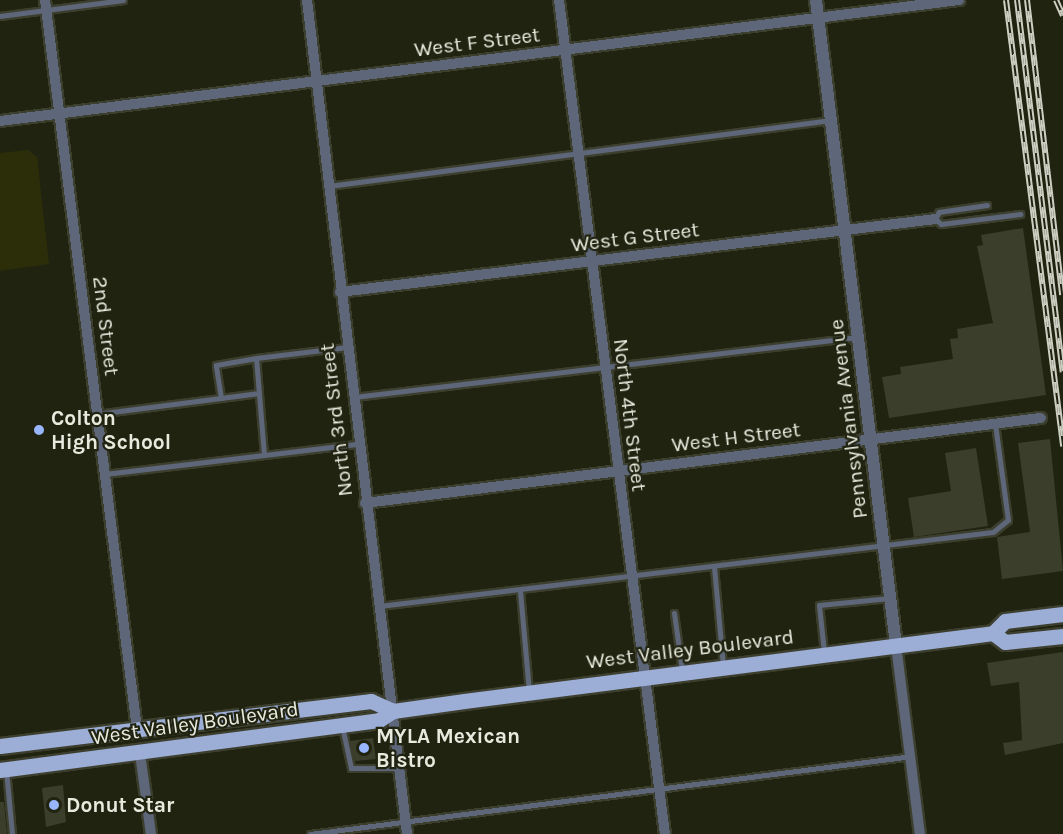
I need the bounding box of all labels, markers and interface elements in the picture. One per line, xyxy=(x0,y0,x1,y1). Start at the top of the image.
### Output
street label: West F Street xyxy=(413,22,541,62)
street label: West G Street xyxy=(569,217,701,257)
street label: 2nd Street xyxy=(87,275,125,377)
street label: Pennsylvania Avenue xyxy=(823,318,873,520)
street label: North 4th Street xyxy=(608,337,652,493)
street label: North 3rd Street xyxy=(314,342,358,498)
place label: Colton High School xyxy=(51,405,171,455)
street label: West H Street xyxy=(670,417,802,457)
marker: Colton High School xyxy=(32,423,46,437)
street label: West Valley Boulevard xyxy=(585,624,795,674)
street label: West Valley Boulevard xyxy=(90,696,300,750)
place label: MYLA Mexican Bistro xyxy=(376,723,520,773)
marker: MYLA Mexican Bistro xyxy=(357,741,371,755)
place label: Donut Star xyxy=(66,792,174,818)
marker: Donut Star xyxy=(47,798,61,812)

